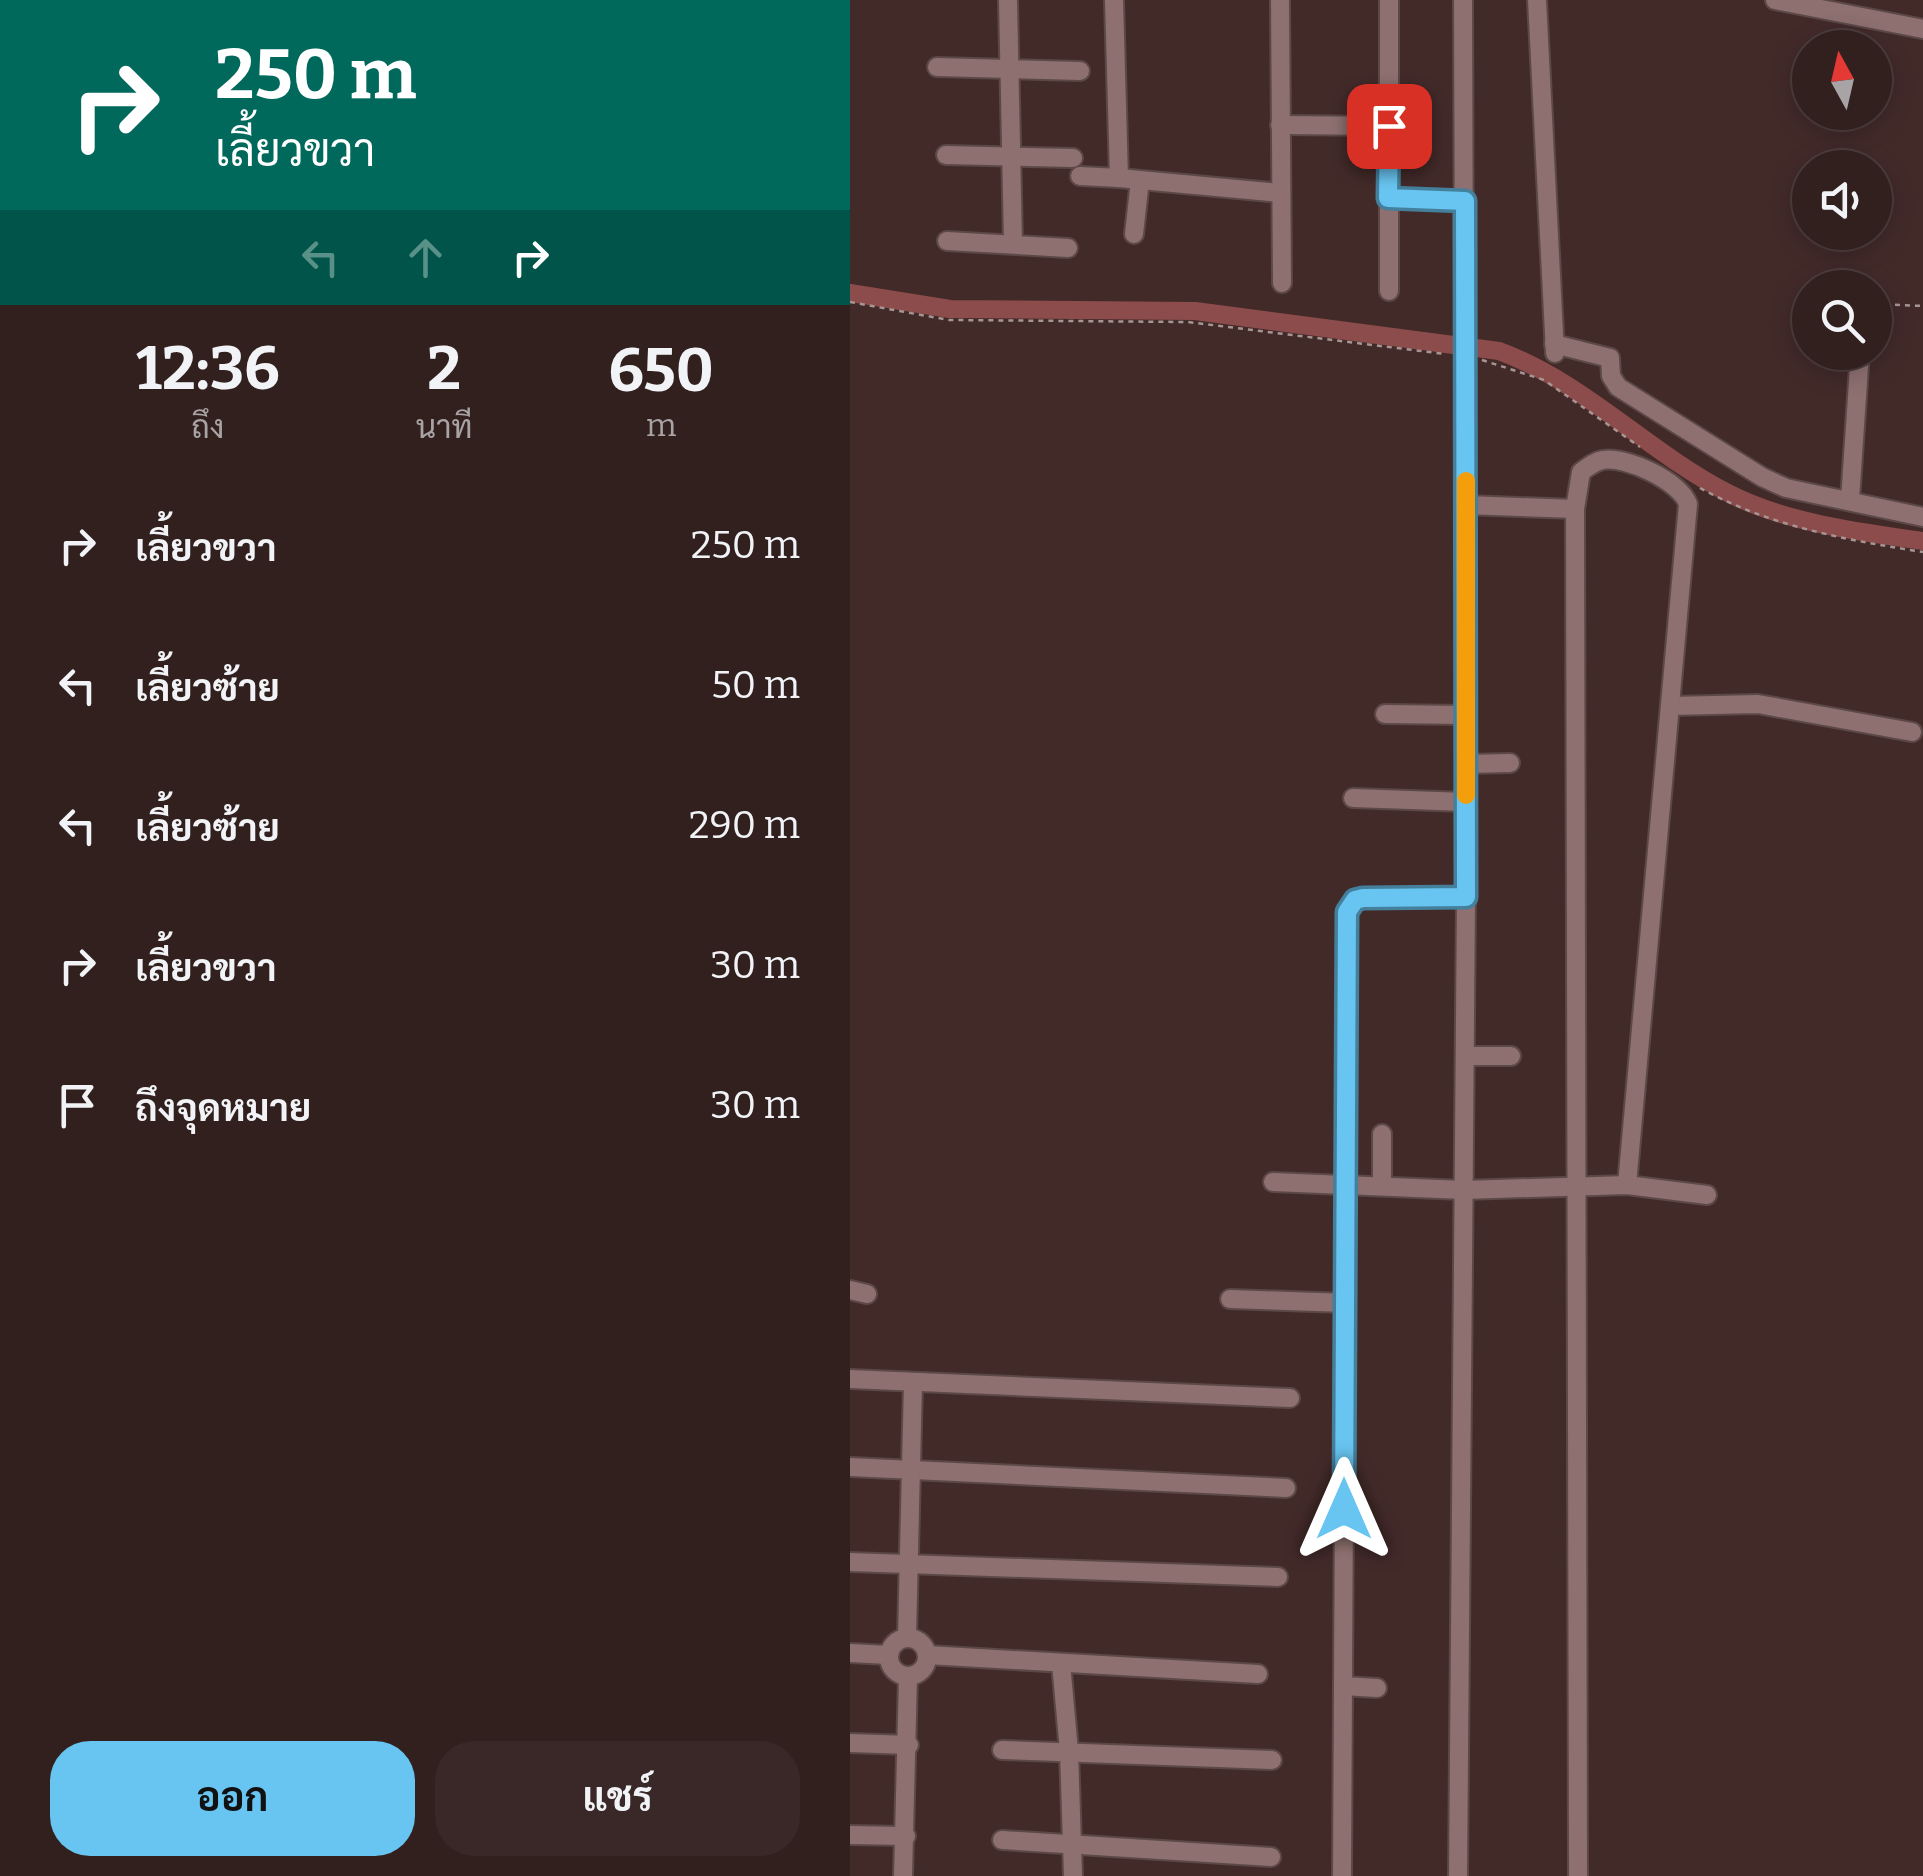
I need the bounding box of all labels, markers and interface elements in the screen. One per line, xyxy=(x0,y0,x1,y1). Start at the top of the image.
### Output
north arrow xyxy=(1792,30,1892,130)
map controls xyxy=(1792,30,1892,370)
text: 250 m xyxy=(215,33,417,117)
icon: right xyxy=(50,40,180,170)
pin xyxy=(1347,84,1432,169)
icon: arrive xyxy=(1362,99,1417,154)
text: เลี้ยวขวา xyxy=(215,124,375,178)
button: sound xyxy=(1792,150,1892,250)
icon: left xyxy=(293,230,348,285)
icon: ahead xyxy=(398,230,453,285)
icon: right xyxy=(503,230,558,285)
button: search xyxy=(1792,270,1892,370)
text: 12:36 xyxy=(136,333,280,405)
text: 2 xyxy=(427,333,461,405)
text: 650 xyxy=(609,335,714,407)
text: m xyxy=(646,406,677,444)
text: ถึง xyxy=(191,408,224,446)
text: นาที xyxy=(416,408,473,446)
icon: right xyxy=(50,518,105,573)
text: 250 m xyxy=(691,522,800,568)
text: เลี้ยวขวา xyxy=(135,525,277,571)
icon: left xyxy=(50,658,105,713)
text: 50 m xyxy=(711,662,800,708)
text: เลี้ยวซ้าย xyxy=(135,665,280,711)
icon: left xyxy=(50,798,105,853)
text: 290 m xyxy=(689,802,800,848)
text: เลี้ยวซ้าย xyxy=(135,805,280,851)
icon: right xyxy=(50,938,105,993)
text: 30 m xyxy=(710,942,800,988)
text: เลี้ยวขวา xyxy=(135,945,277,991)
icon: arrive xyxy=(50,1078,105,1133)
text: 30 m xyxy=(710,1082,800,1128)
text: ถึงจุดหมาย xyxy=(135,1085,311,1131)
position arrow xyxy=(1292,1457,1396,1561)
button: ออก xyxy=(50,1741,415,1856)
button: แชร์ xyxy=(435,1741,800,1856)

